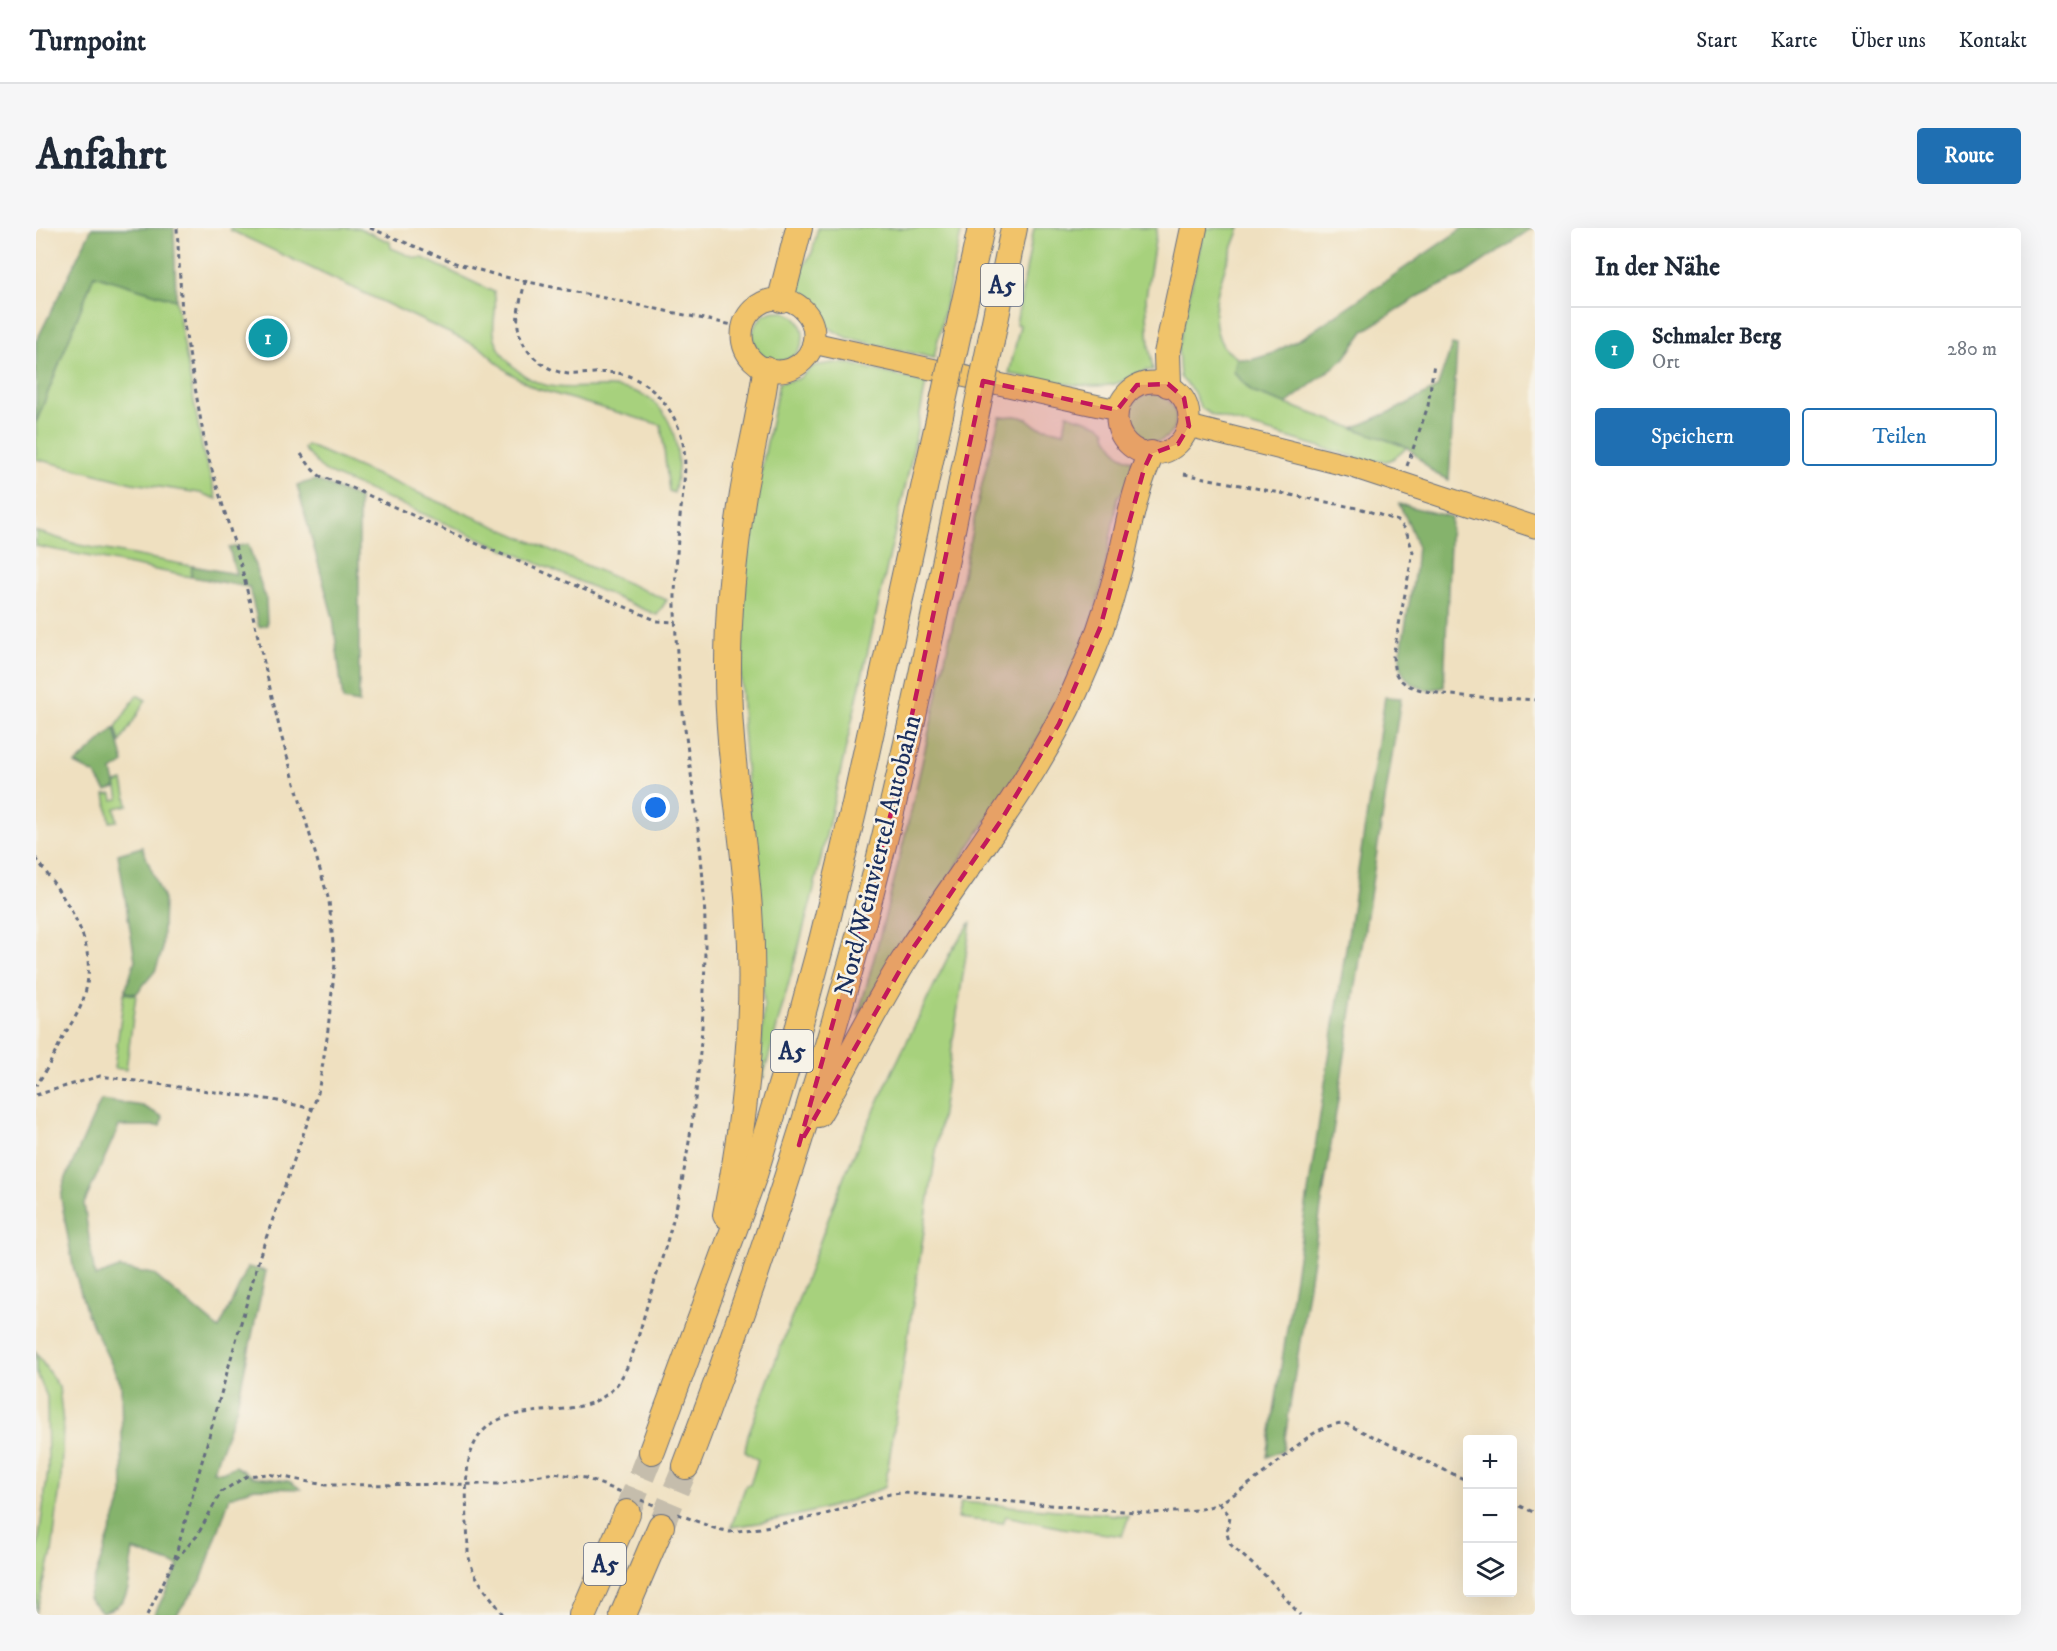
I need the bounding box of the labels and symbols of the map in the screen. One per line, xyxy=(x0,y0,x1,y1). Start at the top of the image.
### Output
road number: A5 xyxy=(981,264,1023,306)
pin: 1 xyxy=(248,316,288,360)
street label: Nord/Weinviertel Autobahn xyxy=(828,711,929,999)
your location xyxy=(641,793,670,822)
road number: A5 xyxy=(771,1030,813,1072)
road number: A5 xyxy=(584,1543,626,1585)

